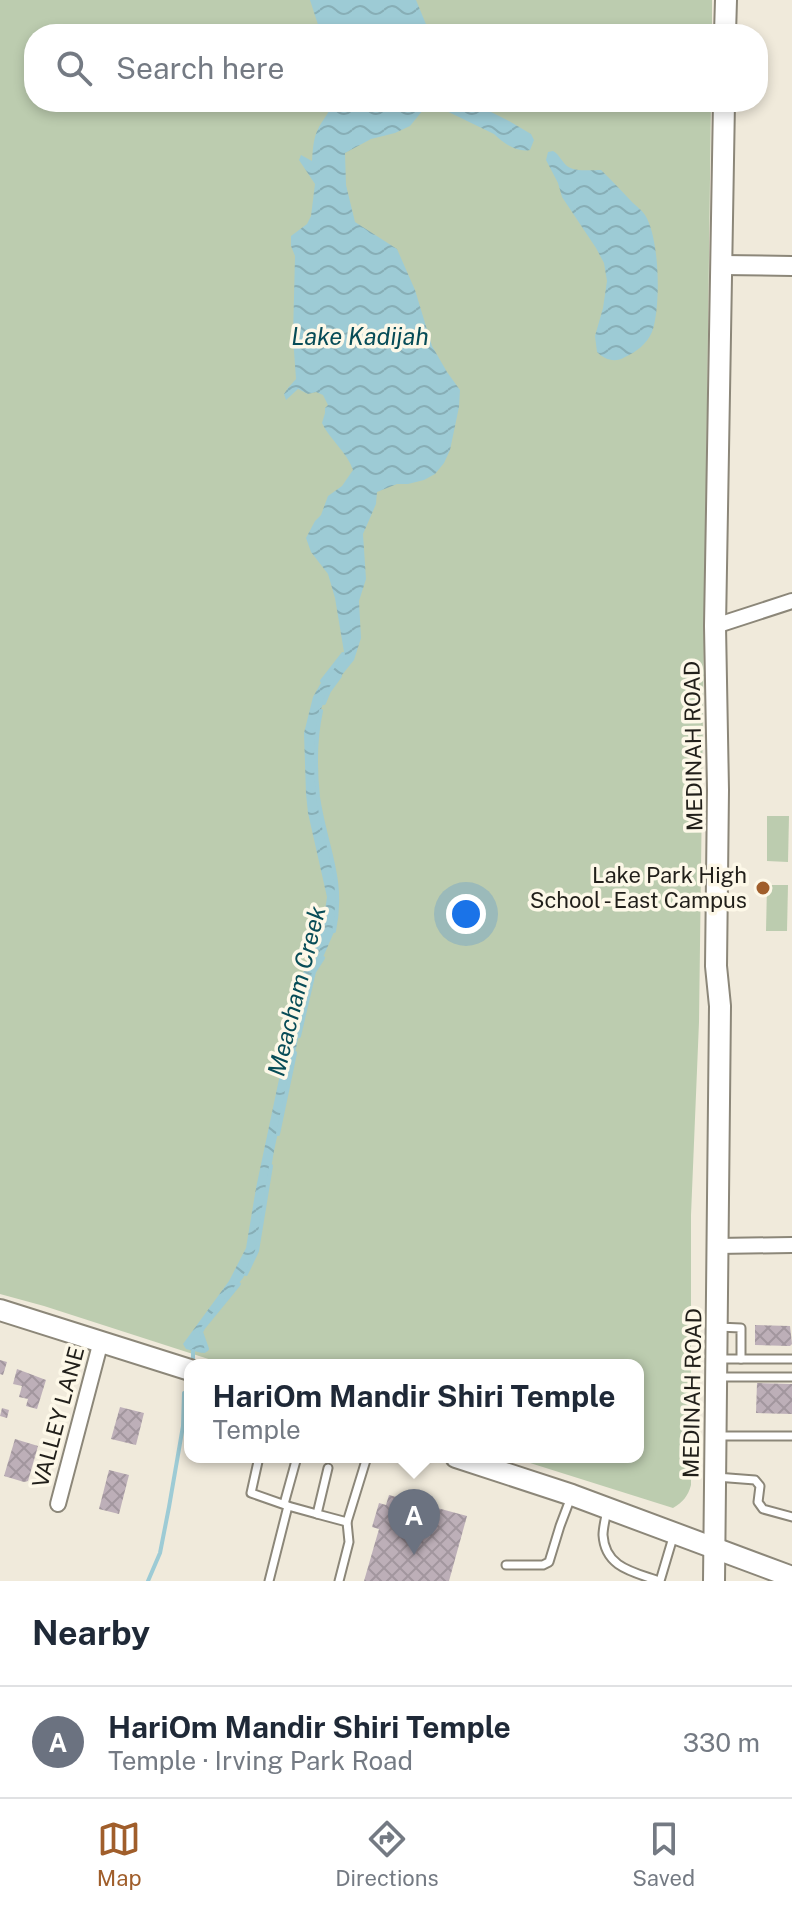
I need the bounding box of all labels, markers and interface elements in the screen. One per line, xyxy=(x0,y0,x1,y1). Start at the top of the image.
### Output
search box xyxy=(24,24,768,112)
icon: search xyxy=(52,46,96,90)
text: Search here xyxy=(116,50,284,86)
water label: Lake Kadijah xyxy=(291,322,429,350)
street label: MEDINAH ROAD xyxy=(679,661,707,831)
place label: Lake Park High School - East Campus xyxy=(530,862,747,913)
marker: Lake Park High School - East Campus xyxy=(754,879,772,897)
your location xyxy=(446,894,486,934)
water label: Meacham Creek xyxy=(261,903,331,1079)
street label: MEDINAH ROAD xyxy=(678,1308,706,1478)
street label: VALLEY LANE xyxy=(27,1344,89,1490)
popup xyxy=(184,1359,644,1463)
text: HariOm Mandir Shiri Temple xyxy=(213,1378,615,1414)
text: Temple xyxy=(213,1414,301,1445)
pin: A xyxy=(388,1489,440,1555)
text: Nearby xyxy=(32,1613,150,1653)
text: HariOm Mandir Shiri Temple xyxy=(108,1709,511,1745)
text: A xyxy=(49,1727,67,1758)
text: 330 m xyxy=(683,1727,760,1758)
text: Temple · Irving Park Road xyxy=(108,1745,413,1776)
tab: Map xyxy=(97,1817,142,1891)
tab: Directions xyxy=(335,1817,439,1891)
tab: Saved xyxy=(632,1817,695,1891)

